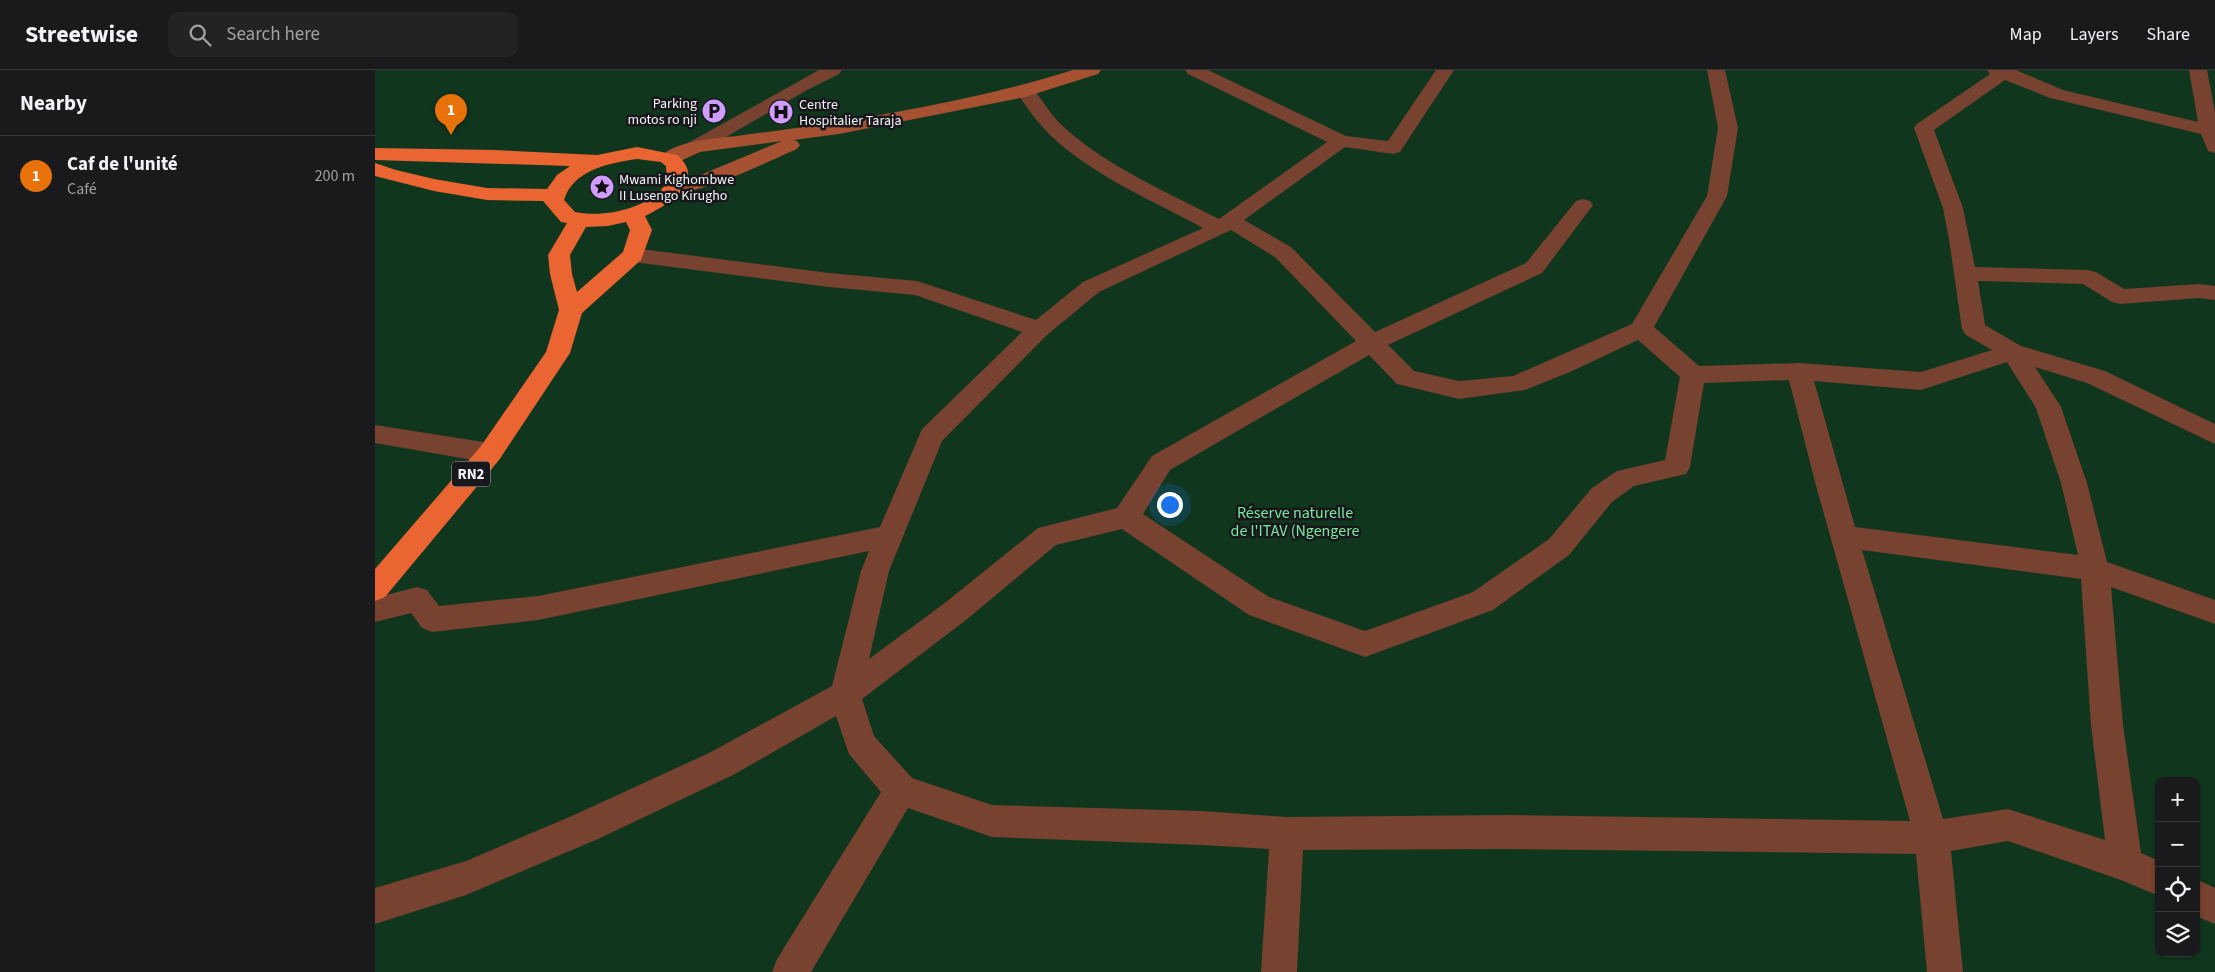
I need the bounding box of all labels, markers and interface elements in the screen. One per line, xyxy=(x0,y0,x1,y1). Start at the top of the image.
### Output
search box xyxy=(168,12,518,57)
text: Streetwise xyxy=(25,17,138,52)
icon: search xyxy=(186,21,214,49)
text: Search here xyxy=(226,21,320,48)
text: Map xyxy=(2010,22,2042,47)
text: Layers xyxy=(2070,22,2119,47)
text: Share xyxy=(2147,22,2190,47)
text: Nearby xyxy=(20,88,87,118)
pin: 1 xyxy=(435,94,467,135)
place label: Parking motos ro nji xyxy=(628,94,697,130)
place label: Centre Hospitalier Taraja xyxy=(799,95,902,131)
parking icon: Parking motos ro nji xyxy=(701,98,727,124)
hospital icon: Centre Hospitalier Taraja xyxy=(768,99,794,125)
text: Caf de l'unité xyxy=(67,151,178,178)
text: 1 xyxy=(32,165,40,187)
text: 200 m xyxy=(315,165,355,187)
place label: Mwami Kighombwe II Lusengo Kirugho xyxy=(619,170,734,206)
place icon: Mwami Kighombwe II Lusengo Kirugho xyxy=(589,174,615,200)
text: Café xyxy=(67,178,97,200)
road number: RN2 xyxy=(452,462,490,486)
your location xyxy=(1157,492,1183,518)
park label: Réserve naturelle de l'ITAV (Ngengere xyxy=(1231,502,1360,542)
map controls xyxy=(2155,777,2200,957)
button: + xyxy=(2155,777,2200,822)
button: − xyxy=(2155,822,2200,867)
button: locate xyxy=(2155,867,2200,912)
button: layers xyxy=(2155,912,2200,957)

